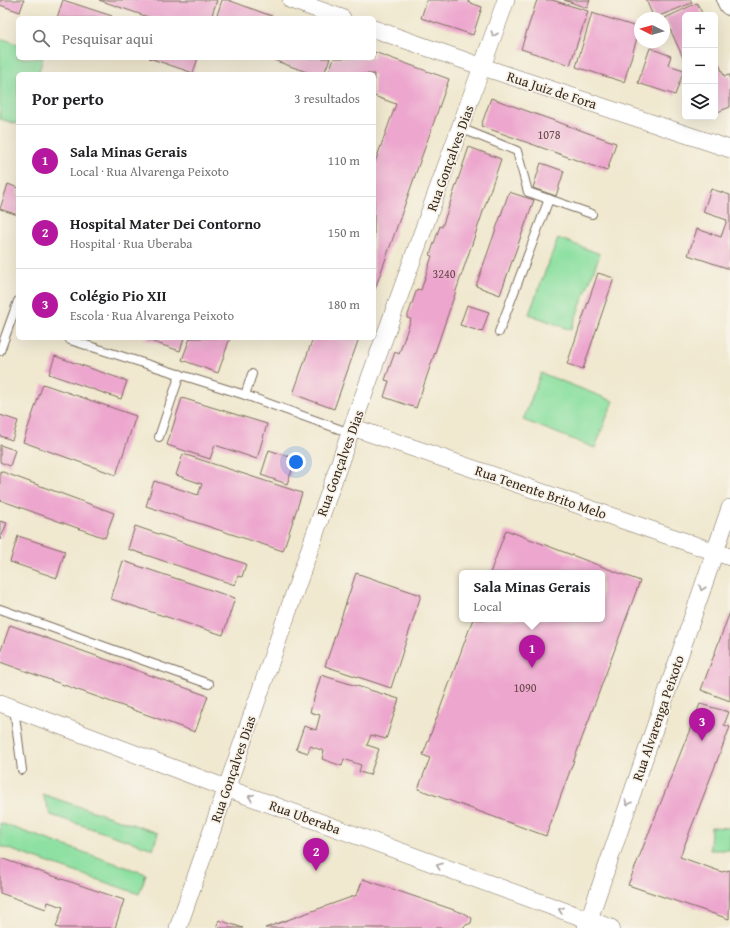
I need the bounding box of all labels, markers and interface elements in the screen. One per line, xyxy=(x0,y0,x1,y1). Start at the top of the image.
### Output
north arrow xyxy=(634,12,670,48)
map controls xyxy=(682,12,718,120)
button: + xyxy=(682,12,718,48)
search box xyxy=(16,16,376,60)
icon: search xyxy=(30,27,52,49)
text: Pesquisar aqui xyxy=(62,28,153,49)
one-way arrow xyxy=(491,30,499,37)
button: − xyxy=(682,48,718,84)
street label: Rua Juiz de Fora xyxy=(505,66,600,114)
button: layers xyxy=(682,84,718,120)
text: Por perto xyxy=(32,86,104,111)
text: 3 resultados xyxy=(294,89,360,108)
street label: Rua Gonçalves Dias xyxy=(421,102,479,214)
house number: 1078 xyxy=(537,126,561,143)
text: Sala Minas Gerais xyxy=(70,141,187,162)
text: 1 xyxy=(42,151,48,170)
text: 110 m xyxy=(328,151,360,170)
text: Local · Rua Alvarenga Peixoto xyxy=(70,162,229,181)
text: Hospital Mater Dei Contorno xyxy=(70,213,261,234)
text: 2 xyxy=(42,223,48,242)
text: 150 m xyxy=(328,223,360,242)
text: Hospital · Rua Uberaba xyxy=(70,234,193,253)
house number: 3240 xyxy=(432,265,456,282)
text: Colégio Pio XII xyxy=(70,285,167,306)
text: 3 xyxy=(42,295,48,314)
text: 180 m xyxy=(328,295,360,314)
text: Escola · Rua Alvarenga Peixoto xyxy=(70,306,234,325)
street label: Rua Gonçalves Dias xyxy=(311,407,369,519)
your location xyxy=(286,452,306,472)
street label: Rua Tenente Brito Melo xyxy=(472,460,610,524)
popup xyxy=(459,570,605,622)
text: Sala Minas Gerais xyxy=(473,576,591,597)
one-way arrow xyxy=(699,584,707,591)
text: Local xyxy=(473,597,502,616)
pin: 1 xyxy=(519,635,545,668)
street label: Rua Alvarenga Peixoto xyxy=(627,652,689,784)
house number: 1090 xyxy=(513,679,537,696)
pin: 3 xyxy=(689,708,715,741)
street label: Rua Gonçalves Dias xyxy=(205,713,261,825)
one-way arrow xyxy=(248,794,255,802)
street label: Rua Uberaba xyxy=(267,795,344,839)
one-way arrow xyxy=(624,800,633,807)
pin: 2 xyxy=(303,838,329,871)
one-way arrow xyxy=(435,862,442,870)
one-way arrow xyxy=(558,907,565,915)

